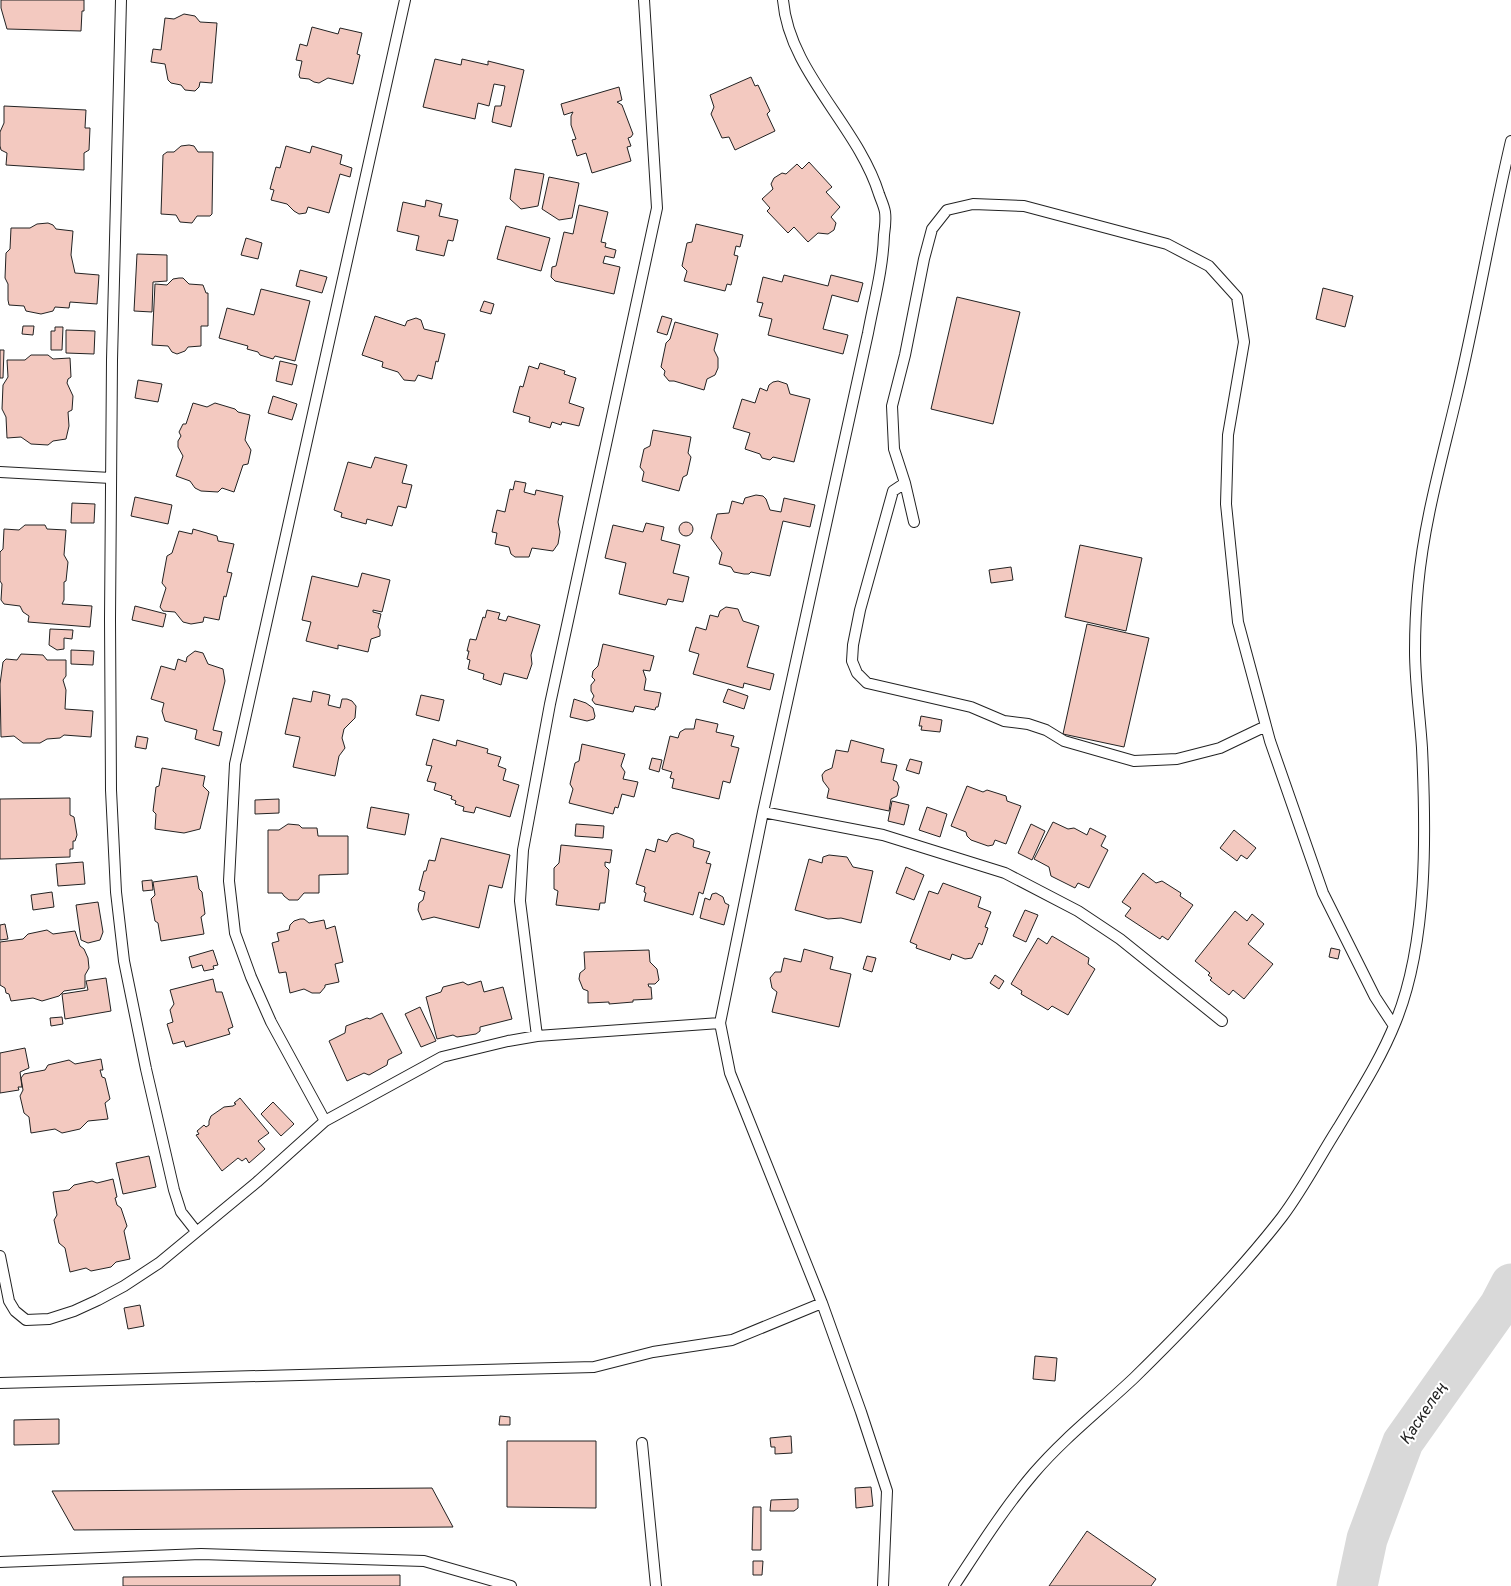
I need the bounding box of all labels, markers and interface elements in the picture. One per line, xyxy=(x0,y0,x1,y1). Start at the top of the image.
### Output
water label: Қаскелең xyxy=(1396,1379,1452,1449)

